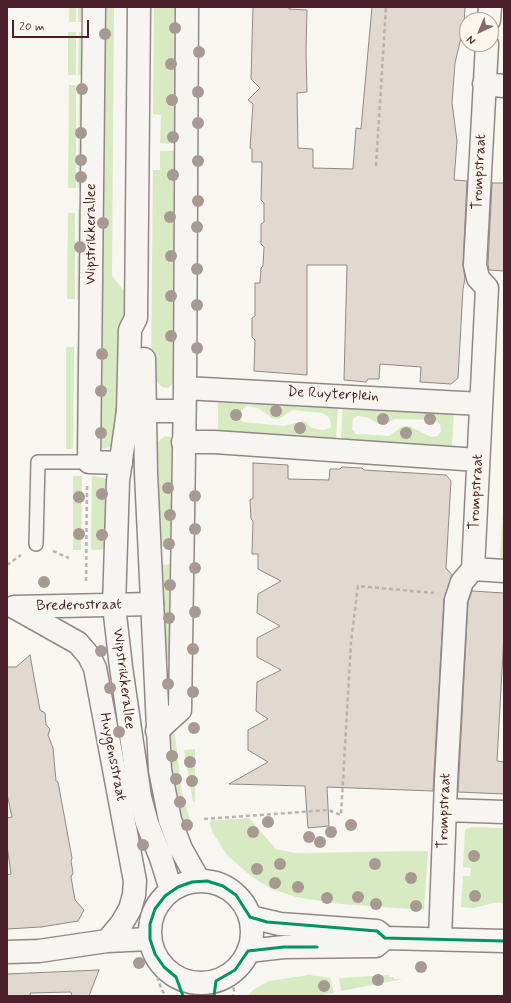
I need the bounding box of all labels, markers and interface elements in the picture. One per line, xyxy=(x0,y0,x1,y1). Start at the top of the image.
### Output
scale bar xyxy=(14,12,91,38)
north arrow xyxy=(459,12,499,52)
text: 20 m xyxy=(19,19,45,35)
text: N xyxy=(464,32,479,47)
street label: Trompstraat xyxy=(469,134,491,210)
street label: Wipstrikkerallee xyxy=(83,183,101,285)
street label: De Ruyterplein xyxy=(287,384,379,406)
street label: Trompstraat xyxy=(466,454,488,530)
street label: Brederostraat xyxy=(36,596,122,616)
street label: Wipstrikkerallee xyxy=(108,628,138,730)
street label: Huygensstraat xyxy=(95,711,129,803)
street label: Trompstraat xyxy=(435,773,455,849)

